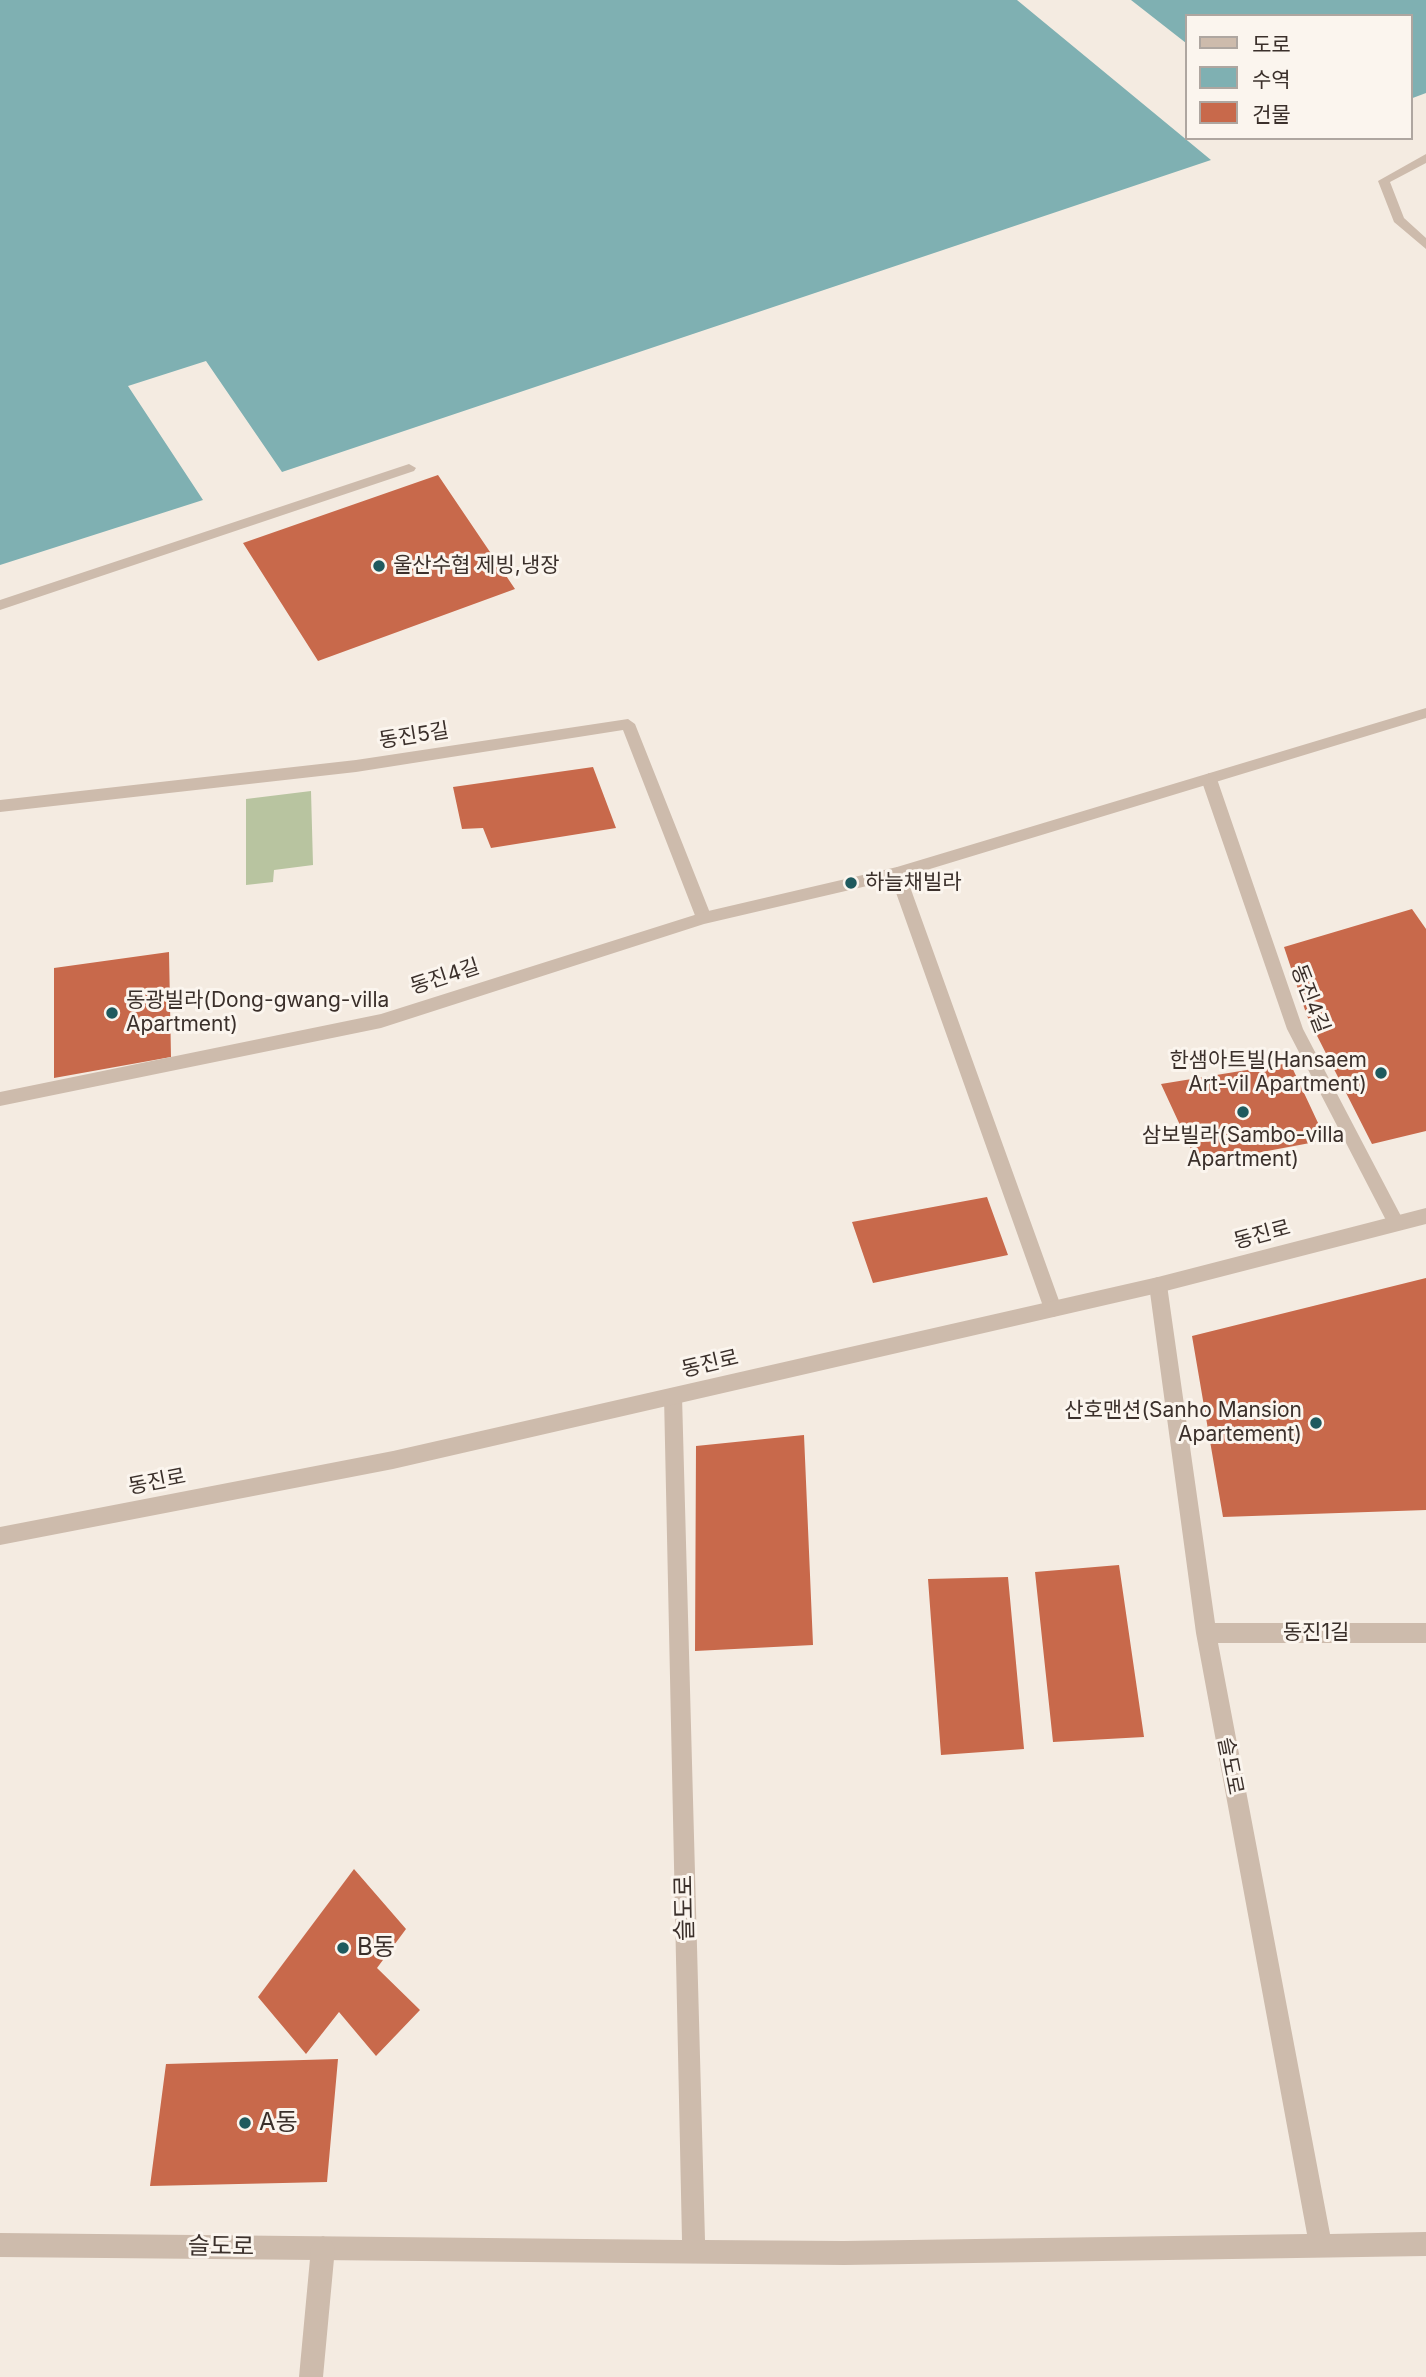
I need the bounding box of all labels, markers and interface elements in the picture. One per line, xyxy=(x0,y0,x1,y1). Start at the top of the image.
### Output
legend xyxy=(1184,14,1412,140)
text: 도로 xyxy=(1252,32,1291,57)
text: 수역 xyxy=(1252,67,1291,92)
text: 건물 xyxy=(1252,102,1291,127)
place label: 울산수협 제빙,냉장 xyxy=(393,553,560,579)
marker: 울산수협 제빙,냉장 xyxy=(371,558,387,574)
street label: 동진5길 xyxy=(377,718,451,754)
place label: 하늘채빌라 xyxy=(865,870,962,896)
marker: 하늘채빌라 xyxy=(843,875,859,891)
street label: 동진4길 xyxy=(407,954,483,1000)
street label: 동진4길 xyxy=(1285,961,1335,1037)
place label: 동광빌라(Dong-gwang-villa Apartment) xyxy=(126,988,389,1038)
marker: 동광빌라(Dong-gwang-villa Apartment) xyxy=(104,1005,120,1021)
place label: 한샘아트빌(Hansaem Art-vil Apartment) xyxy=(1169,1048,1367,1098)
marker: 한샘아트빌(Hansaem Art-vil Apartment) xyxy=(1373,1065,1389,1081)
marker: 삼보빌라(Sambo-villa Apartment) xyxy=(1235,1104,1251,1120)
place label: 삼보빌라(Sambo-villa Apartment) xyxy=(1142,1123,1344,1173)
street label: 동진로 xyxy=(1231,1215,1293,1255)
street label: 동진로 xyxy=(679,1345,741,1383)
place label: 산호맨션(Sanho Mansion Apartement) xyxy=(1064,1398,1302,1448)
marker: 산호맨션(Sanho Mansion Apartement) xyxy=(1308,1415,1324,1431)
street label: 동진로 xyxy=(126,1464,188,1500)
street label: 동진1길 xyxy=(1283,1620,1349,1646)
street label: 슬도로 xyxy=(1212,1735,1248,1797)
street label: 슬도로 xyxy=(670,1875,700,1941)
place label: B동 xyxy=(357,1934,395,1962)
marker: B동 xyxy=(335,1940,351,1956)
place label: A동 xyxy=(259,2109,298,2137)
marker: A동 xyxy=(237,2115,253,2131)
street label: 슬도로 xyxy=(188,2232,254,2262)

